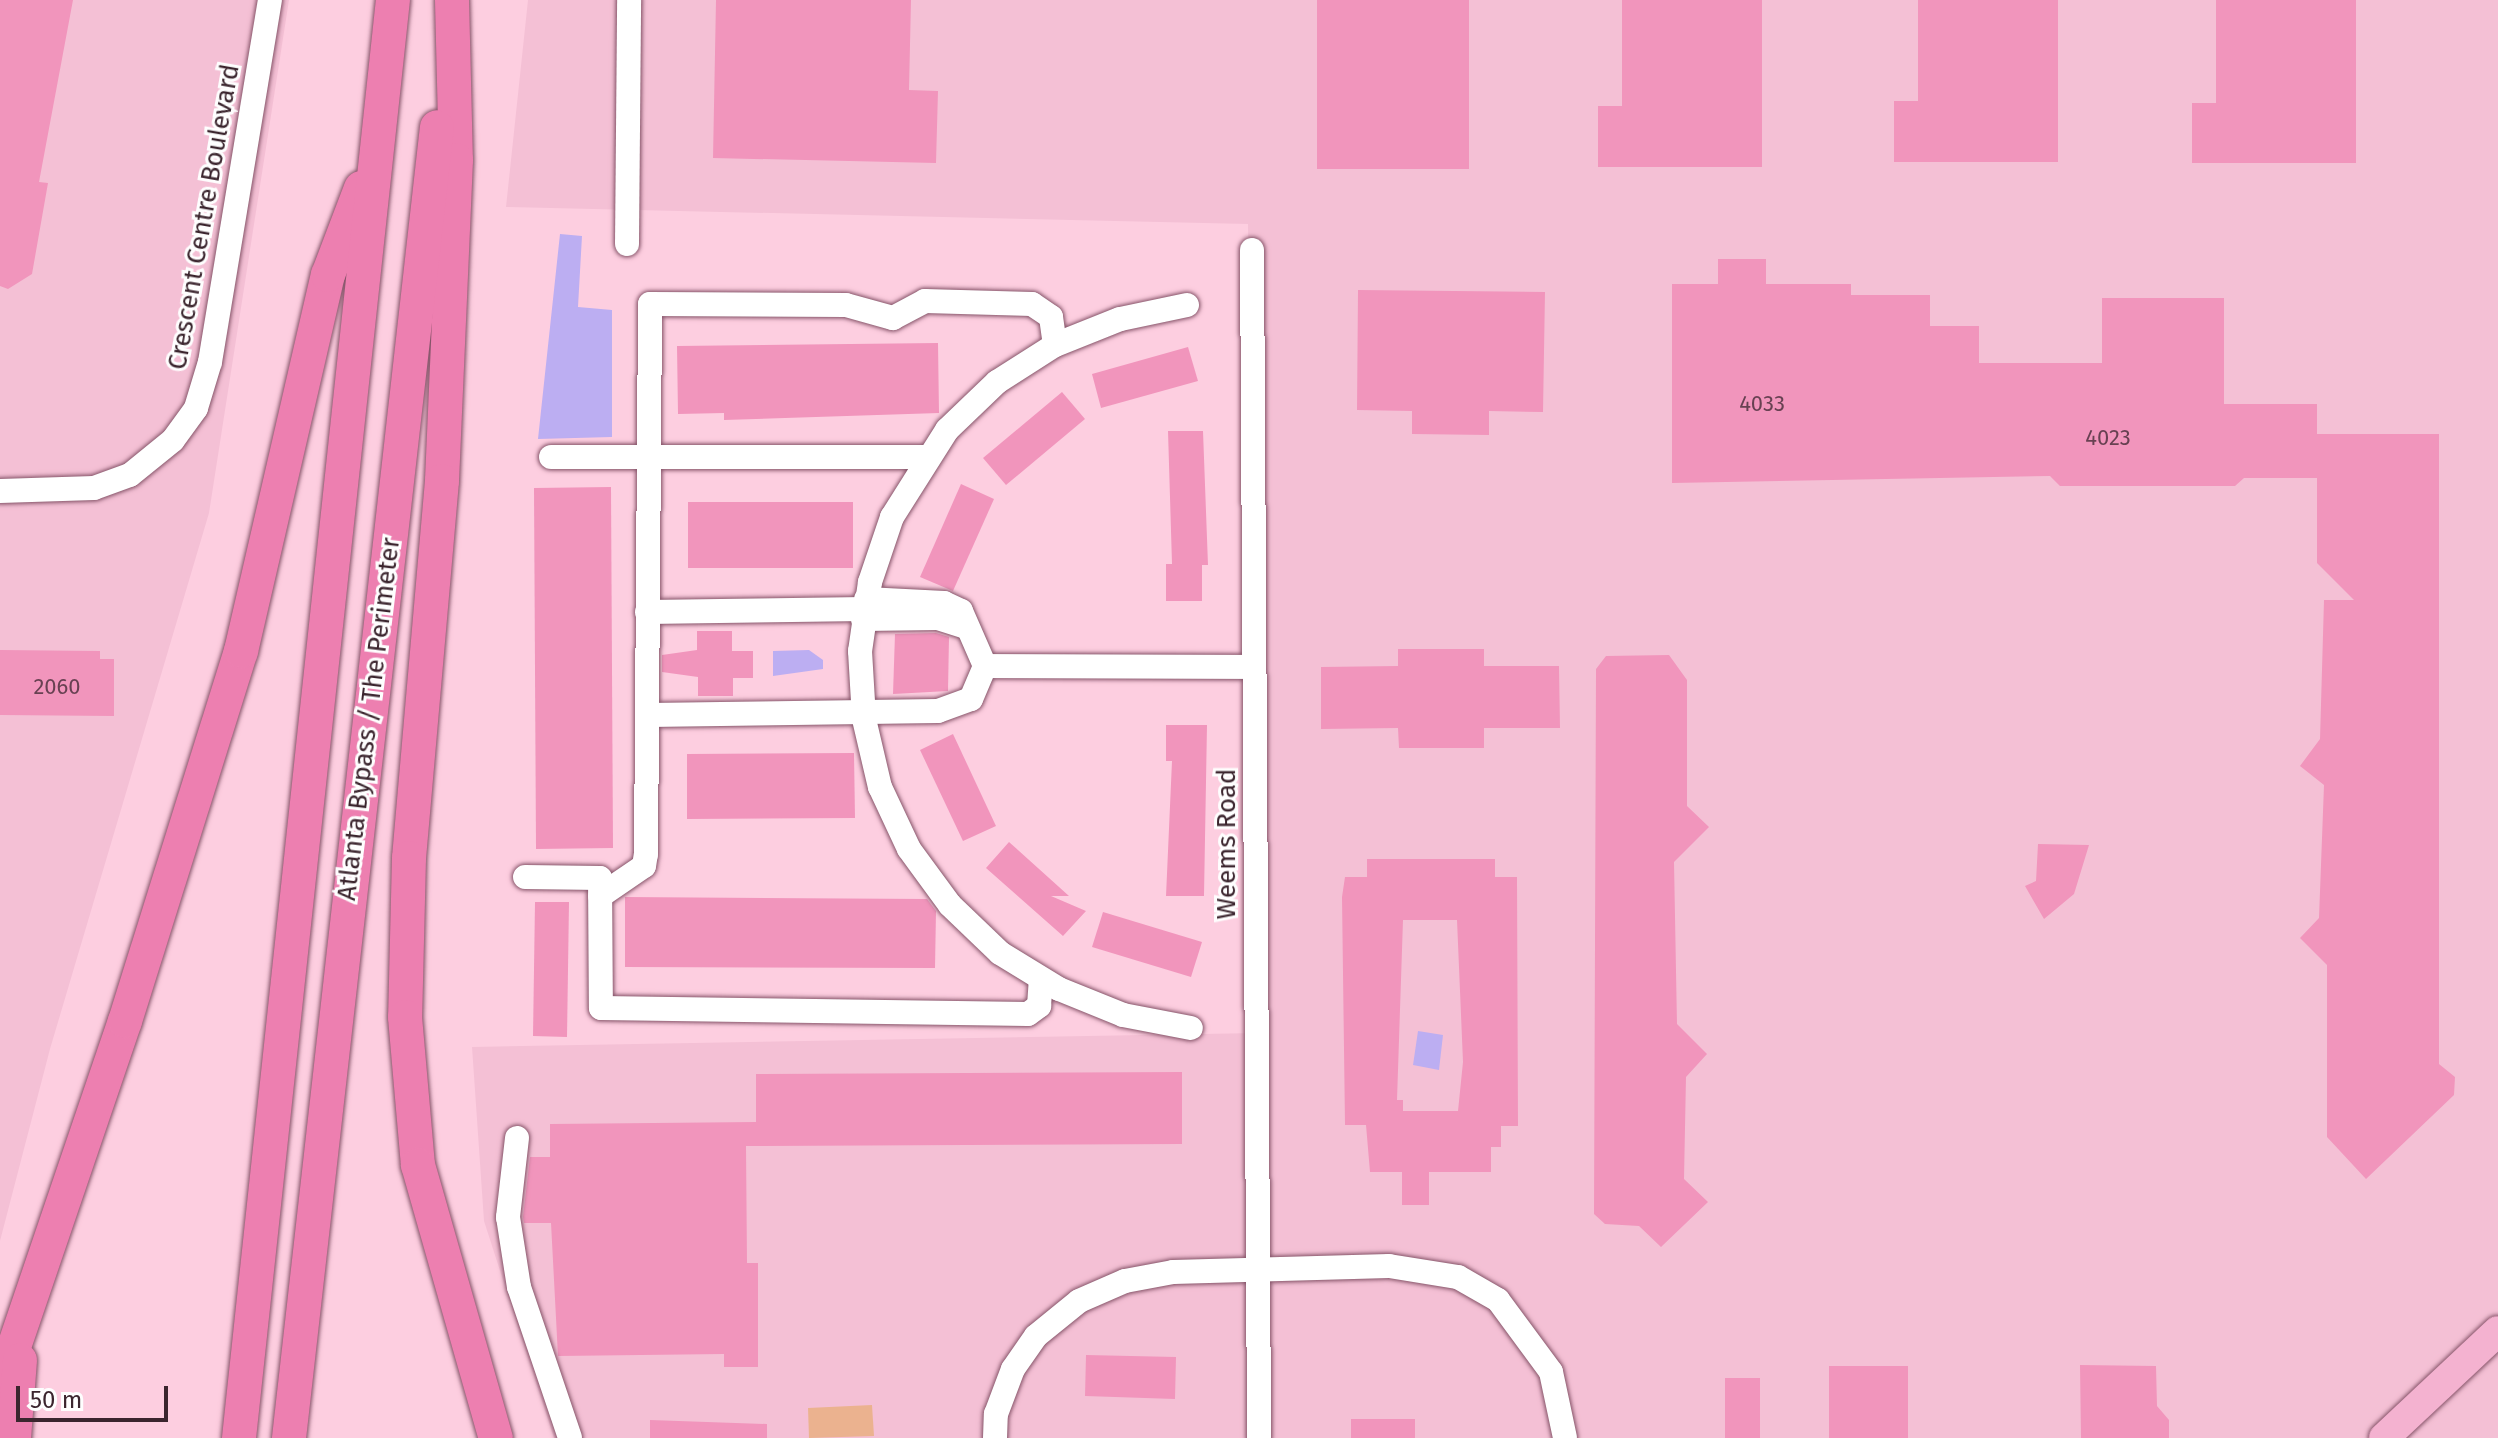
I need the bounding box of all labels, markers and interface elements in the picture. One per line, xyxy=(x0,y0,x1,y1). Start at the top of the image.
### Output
street label: Crescent Centre Boulevard xyxy=(162,62,246,372)
house number: 4033 xyxy=(1739,391,1785,417)
house number: 4023 xyxy=(2085,425,2131,451)
street label: Atlanta Bypass / The Perimeter xyxy=(331,536,407,902)
house number: 2060 xyxy=(33,674,81,700)
street label: Weems Road xyxy=(1211,769,1243,919)
scale bar xyxy=(20,1370,172,1420)
text: 50 m xyxy=(30,1386,82,1414)

